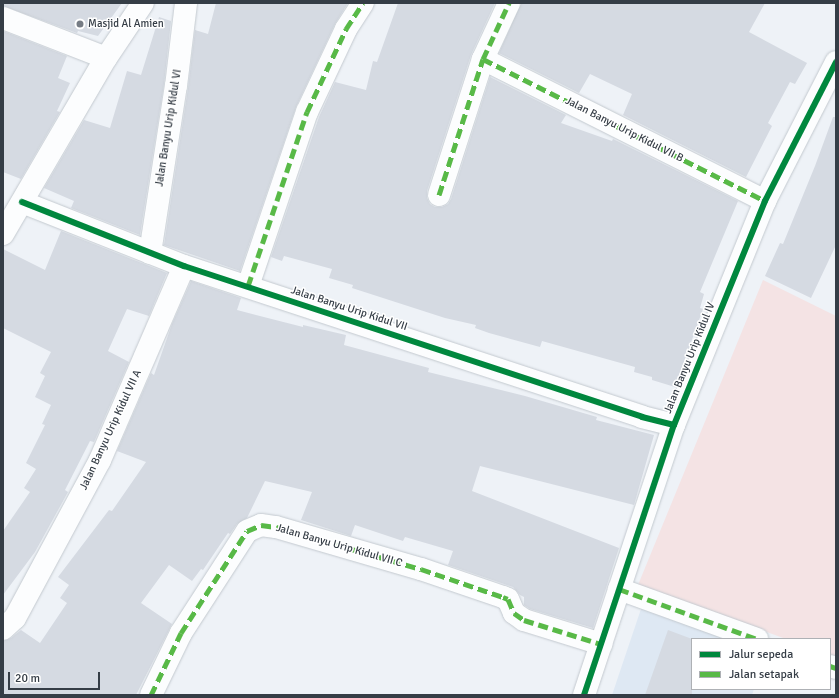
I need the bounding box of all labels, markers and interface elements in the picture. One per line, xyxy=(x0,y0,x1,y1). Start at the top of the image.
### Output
place label: Masjid Al Amien xyxy=(88,17,164,31)
marker: Masjid Al Amien xyxy=(75,19,85,29)
street label: Jalan Banyu Urip Kidul VI xyxy=(153,68,185,188)
street label: Jalan Banyu Urip Kidul VII B xyxy=(563,94,685,166)
street label: Jalan Banyu Urip Kidul VII xyxy=(289,284,409,334)
street label: Jalan Banyu Urip Kidul IV xyxy=(662,301,718,415)
street label: Jalan Banyu Urip Kidul VII A xyxy=(77,368,145,492)
street label: Jalan Banyu Urip Kidul VII C xyxy=(274,522,404,570)
legend xyxy=(691,638,831,690)
text: Jalur sepeda xyxy=(729,647,793,662)
scale bar xyxy=(10,664,102,690)
text: Jalan setapak xyxy=(729,667,799,682)
text: 20 m xyxy=(15,671,40,686)

